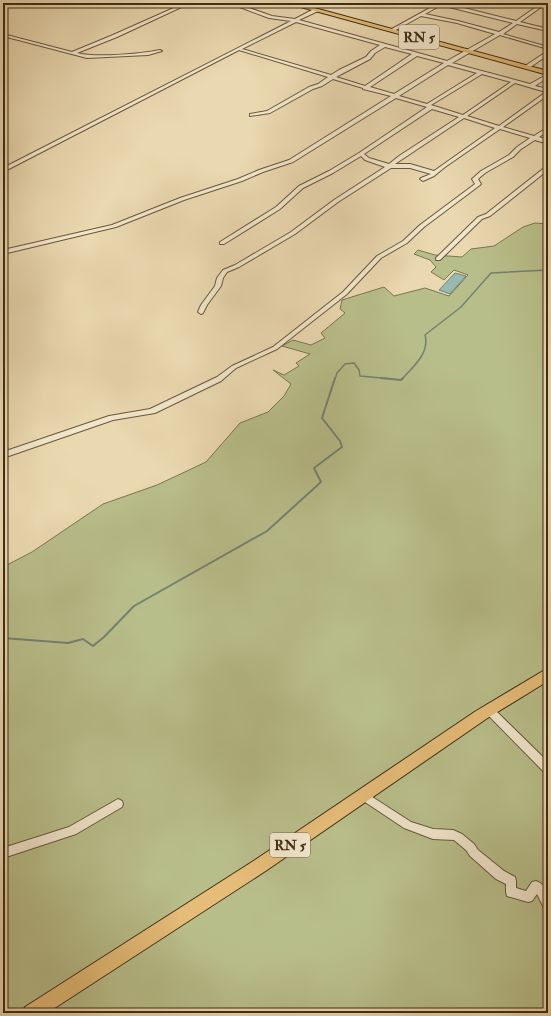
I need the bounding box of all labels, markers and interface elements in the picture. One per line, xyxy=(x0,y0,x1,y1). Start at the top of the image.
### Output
road number: RN 5 xyxy=(399,25,439,49)
road number: RN 5 xyxy=(270,833,310,857)

